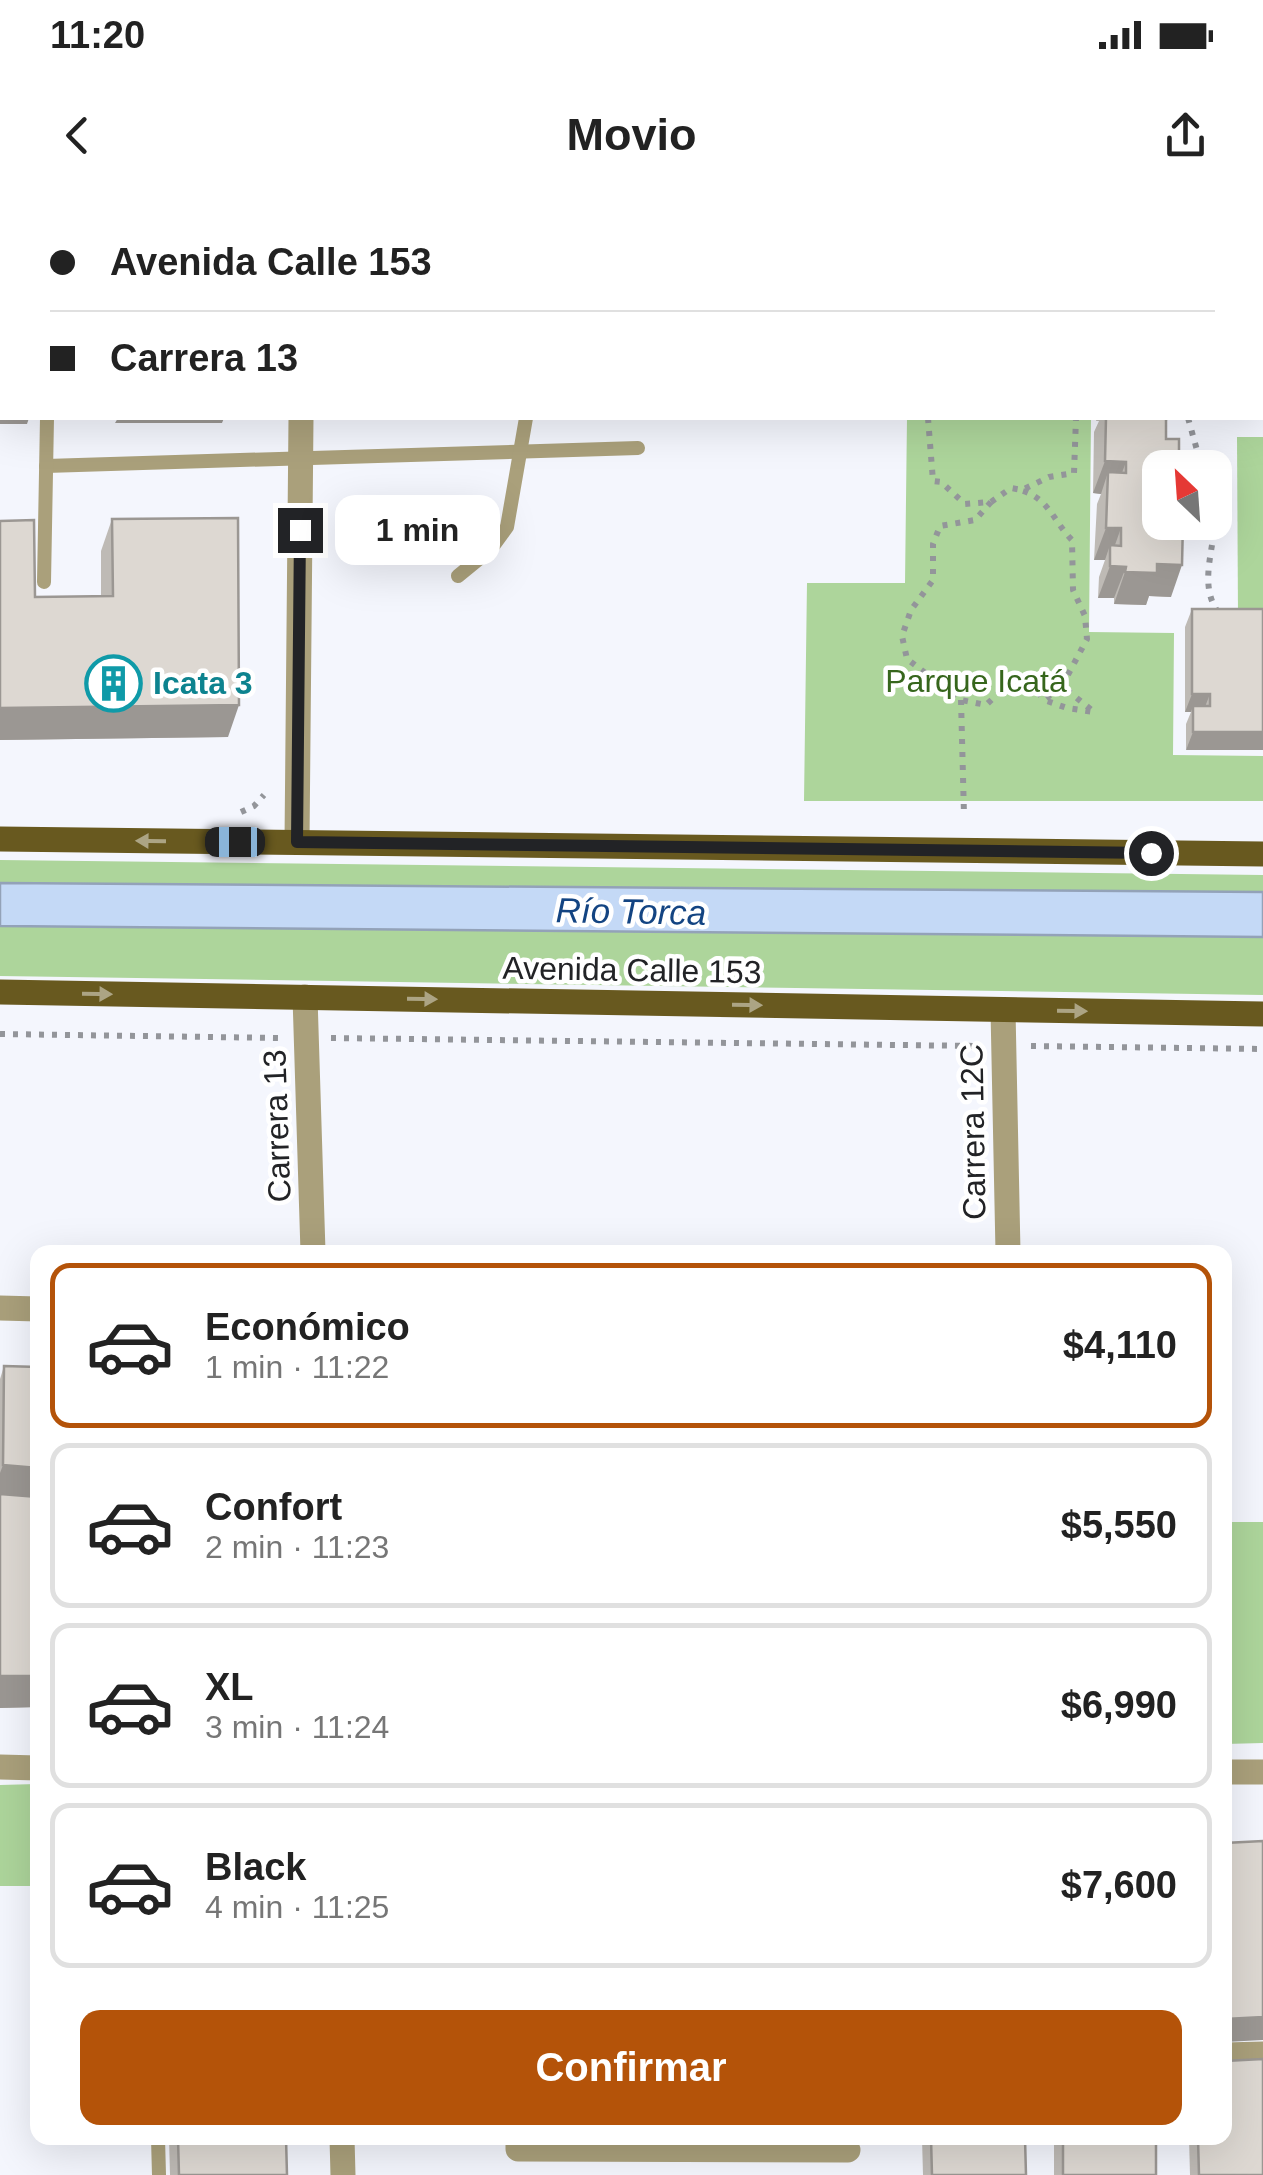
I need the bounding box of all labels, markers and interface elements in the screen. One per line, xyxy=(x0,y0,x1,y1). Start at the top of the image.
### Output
text: 11:20 xyxy=(50,14,145,56)
icon: back xyxy=(50,108,105,163)
icon: share xyxy=(1158,108,1213,163)
text: Movio xyxy=(567,109,697,160)
text: Avenida Calle 153 xyxy=(110,241,432,283)
text: Carrera 13 xyxy=(110,337,298,379)
north arrow xyxy=(1142,450,1232,540)
map controls xyxy=(1142,450,1232,540)
callout: 1 min xyxy=(335,495,500,565)
route end xyxy=(278,508,323,553)
text: 1 min xyxy=(376,512,459,548)
building icon: Icata 3 xyxy=(84,653,144,713)
park label: Parque Icatá xyxy=(885,663,1067,699)
place label: Icata 3 xyxy=(153,665,253,701)
car xyxy=(205,827,265,857)
route start xyxy=(1129,831,1174,876)
one-way arrow xyxy=(134,833,166,849)
water label: Río Torca xyxy=(555,890,707,932)
street label: Avenida Calle 153 xyxy=(502,950,762,990)
one-way arrow xyxy=(82,986,114,1002)
one-way arrow xyxy=(407,991,439,1007)
one-way arrow xyxy=(732,997,764,1013)
one-way arrow xyxy=(1057,1003,1089,1019)
street label: Carrera 12C xyxy=(953,1044,993,1220)
street label: Carrera 13 xyxy=(256,1049,298,1203)
icon: car xyxy=(85,1301,175,1391)
text: Económico xyxy=(205,1306,410,1348)
text: $4,110 xyxy=(1063,1324,1177,1366)
text: 1 min · 11:22 xyxy=(205,1349,389,1385)
icon: car xyxy=(85,1481,175,1571)
text: Confort xyxy=(205,1486,342,1528)
text: $5,550 xyxy=(1061,1504,1177,1546)
text: 2 min · 11:23 xyxy=(205,1529,389,1565)
icon: car xyxy=(85,1661,175,1751)
text: XL xyxy=(205,1666,254,1708)
text: $6,990 xyxy=(1061,1684,1177,1726)
text: 3 min · 11:24 xyxy=(205,1709,389,1745)
icon: car xyxy=(85,1841,175,1931)
text: Black xyxy=(205,1846,306,1888)
text: $7,600 xyxy=(1061,1864,1177,1906)
text: 4 min · 11:25 xyxy=(205,1889,389,1925)
button: Confirmar xyxy=(80,2010,1182,2125)

